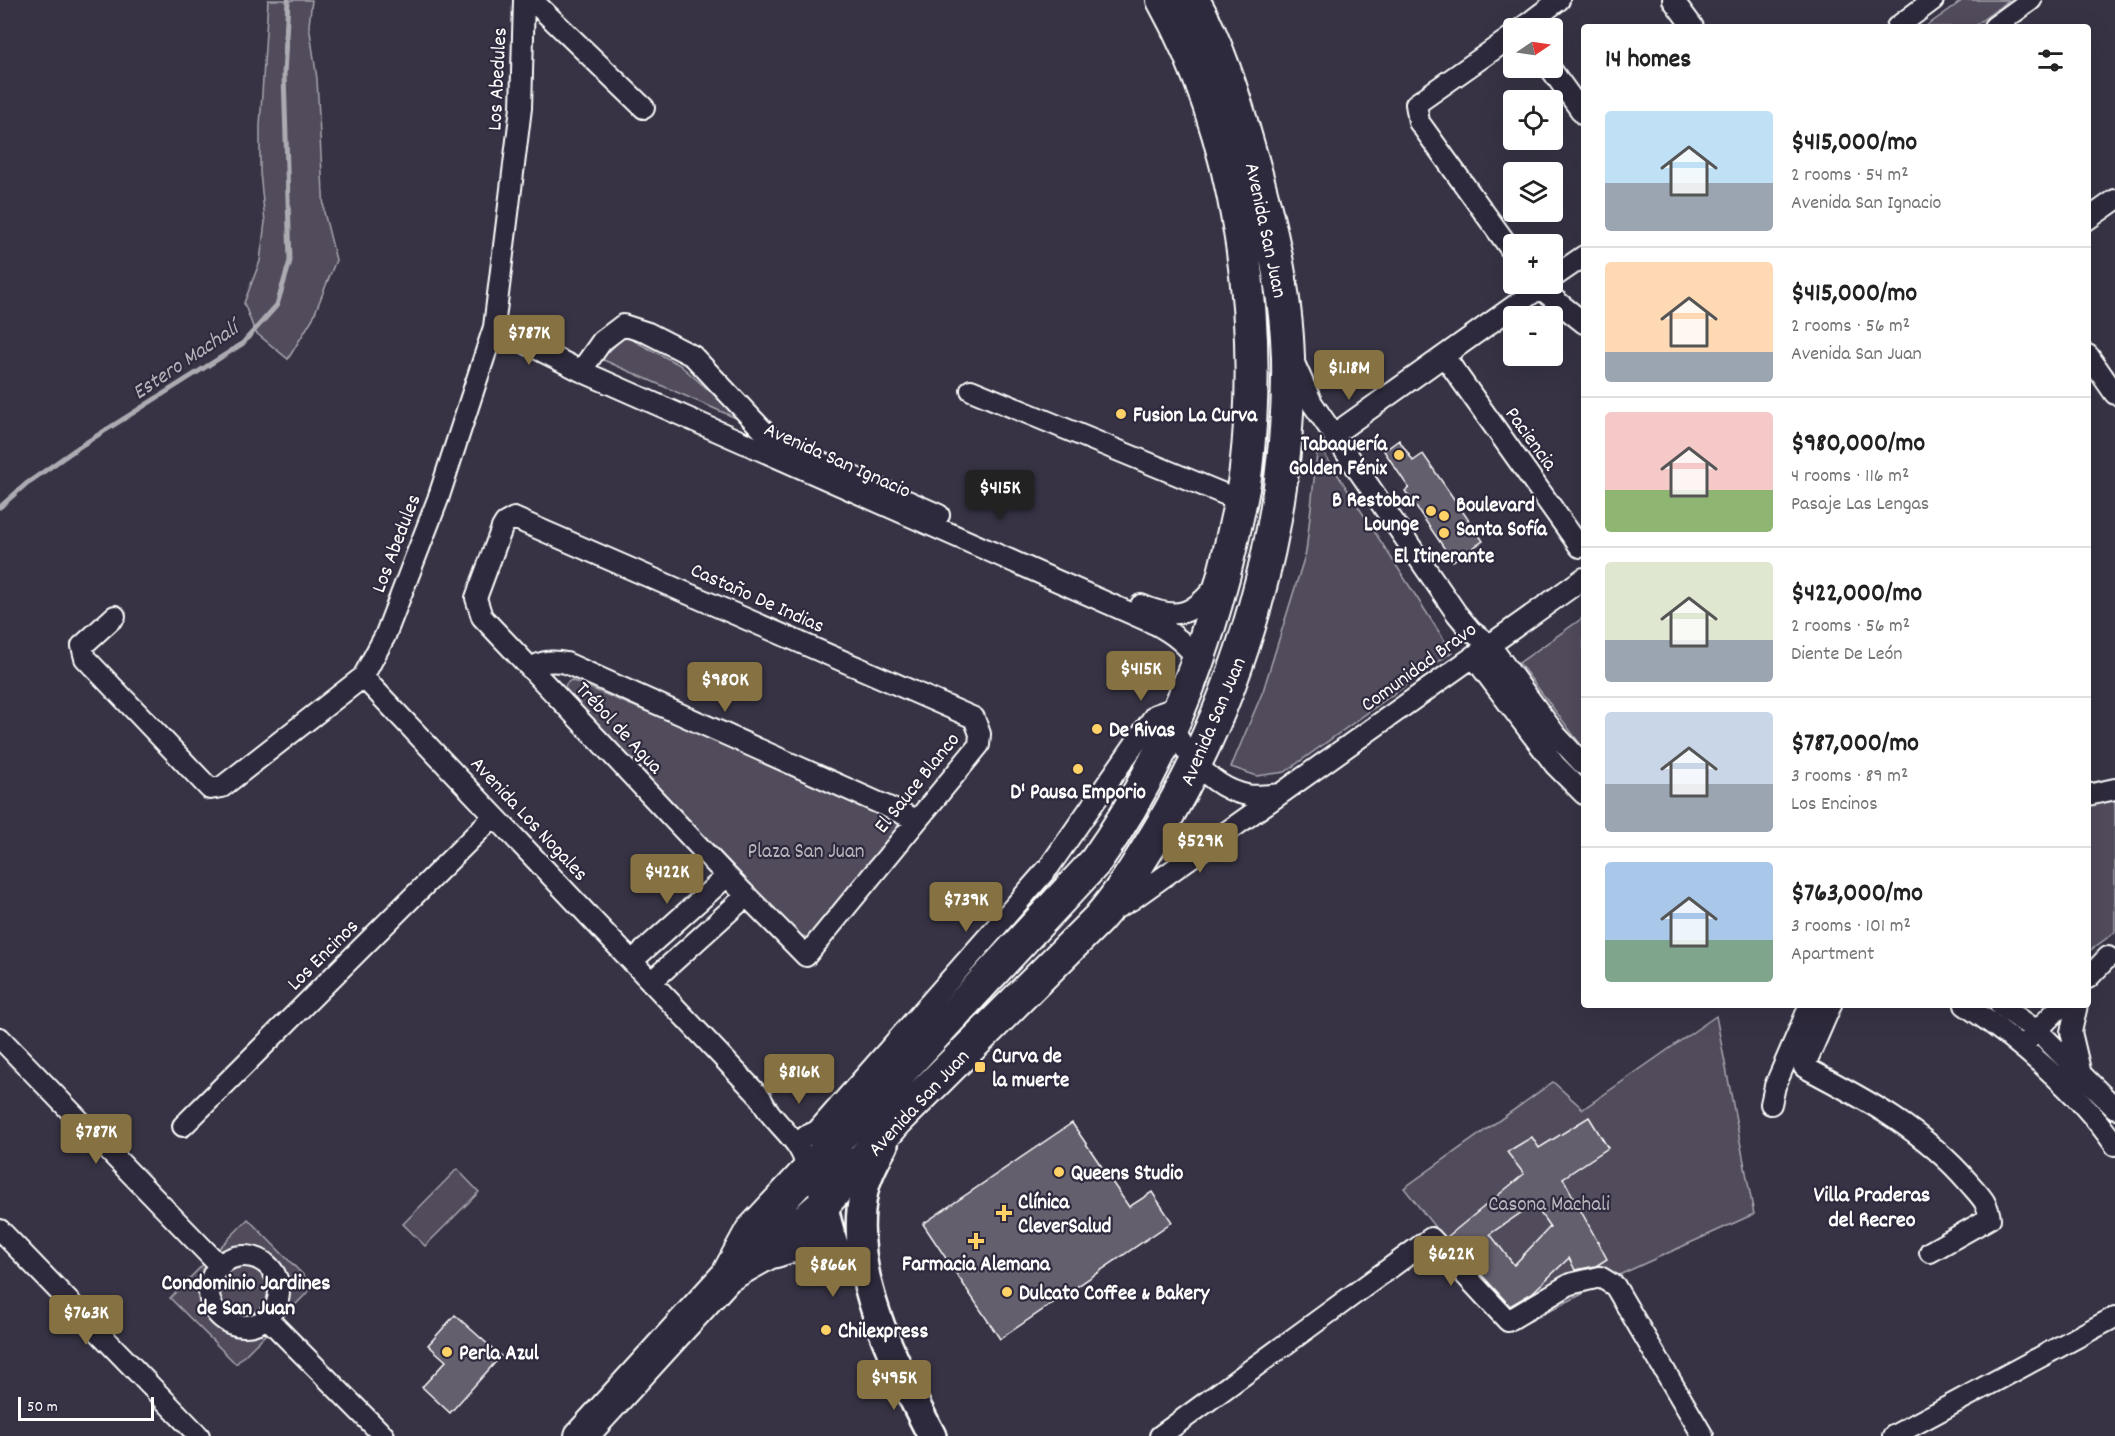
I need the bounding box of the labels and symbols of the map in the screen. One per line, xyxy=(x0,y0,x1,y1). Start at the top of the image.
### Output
north arrow xyxy=(1503,18,1563,78)
street label: Los Abedules xyxy=(481,27,517,132)
street label: Avenida San Juan xyxy=(1235,160,1293,301)
water label: Estero Machalí xyxy=(127,312,250,409)
pin: $787K xyxy=(487,315,571,366)
pin: $1.18M xyxy=(1300,350,1398,401)
place label: Fusion La Curva xyxy=(1133,402,1258,432)
street label: Paciencia xyxy=(1496,402,1564,479)
marker: Fusion La Curva xyxy=(1114,407,1128,421)
street label: Avenida San Ignacio xyxy=(758,416,915,508)
place label: Tabaquería Golden Fénix xyxy=(1289,431,1388,485)
marker: Tabaquería Golden Fénix xyxy=(1392,448,1406,462)
pin: $415K xyxy=(958,470,1042,521)
place label: B Restobar Lounge xyxy=(1332,487,1420,541)
street label: Los Abedules xyxy=(365,490,430,598)
place label: Boulevard Santa Sofía xyxy=(1456,492,1548,546)
marker: B Restobar Lounge xyxy=(1424,504,1438,518)
marker: Boulevard Santa Sofía xyxy=(1437,509,1451,523)
marker: El Itinerante xyxy=(1437,526,1451,540)
place label: El Itinerante xyxy=(1394,543,1494,573)
street label: Castaño De Indias xyxy=(685,557,829,643)
street label: Comunidad Bravo xyxy=(1356,616,1484,721)
pin: $415K xyxy=(1099,651,1183,702)
street label: Avenida San Juan xyxy=(1174,653,1255,791)
pin: $980K xyxy=(683,662,767,713)
street label: Trébol de Agua xyxy=(567,676,669,783)
place label: De Rivas xyxy=(1109,717,1176,747)
marker: De Rivas xyxy=(1090,722,1104,736)
street label: El Sauce Blanco xyxy=(868,727,968,841)
street label: Avenida Los Nogales xyxy=(462,751,594,889)
marker: D' Pausa Emporio xyxy=(1071,762,1085,776)
place label: D' Pausa Emporio xyxy=(1010,779,1146,809)
pin: $529K xyxy=(1158,823,1242,874)
park label: Plaza San Juan xyxy=(748,838,864,868)
pin: $422K xyxy=(625,854,709,905)
pin: $739K xyxy=(924,882,1008,933)
street label: Los Encinos xyxy=(281,913,367,999)
place label: Curva de la muerte xyxy=(992,1043,1069,1097)
street label: Avenida San Juan xyxy=(862,1044,978,1165)
pin: $816K xyxy=(757,1054,841,1105)
marker: Curva de la muerte xyxy=(973,1060,987,1074)
pin: $787K xyxy=(54,1114,138,1165)
place label: Queens Studio xyxy=(1071,1160,1183,1190)
marker: Queens Studio xyxy=(1052,1165,1066,1179)
district label: Villa Praderas del Recreo xyxy=(1814,1181,1930,1237)
place label: Clínica CleverSalud xyxy=(1018,1189,1112,1243)
park label: Casona Machali xyxy=(1488,1191,1610,1221)
marker: Clínica CleverSalud xyxy=(995,1204,1013,1222)
marker: Farmacia Alemana xyxy=(969,1234,983,1248)
pin: $622K xyxy=(1409,1236,1493,1287)
pin: $866K xyxy=(791,1247,875,1298)
place label: Farmacia Alemana xyxy=(902,1251,1051,1281)
district label: Condominio Jardines de San Juan xyxy=(161,1269,331,1325)
place label: Dulcato Coffee & Bakery xyxy=(1019,1280,1211,1310)
marker: Dulcato Coffee & Bakery xyxy=(1000,1285,1014,1299)
pin: $763K xyxy=(44,1295,128,1346)
place label: Chilexpress xyxy=(838,1318,928,1348)
marker: Chilexpress xyxy=(819,1323,833,1337)
place label: Perla Azul xyxy=(459,1340,540,1370)
marker: Perla Azul xyxy=(440,1345,454,1359)
pin: $495K xyxy=(852,1360,936,1411)
scale bar xyxy=(18,1394,154,1422)

